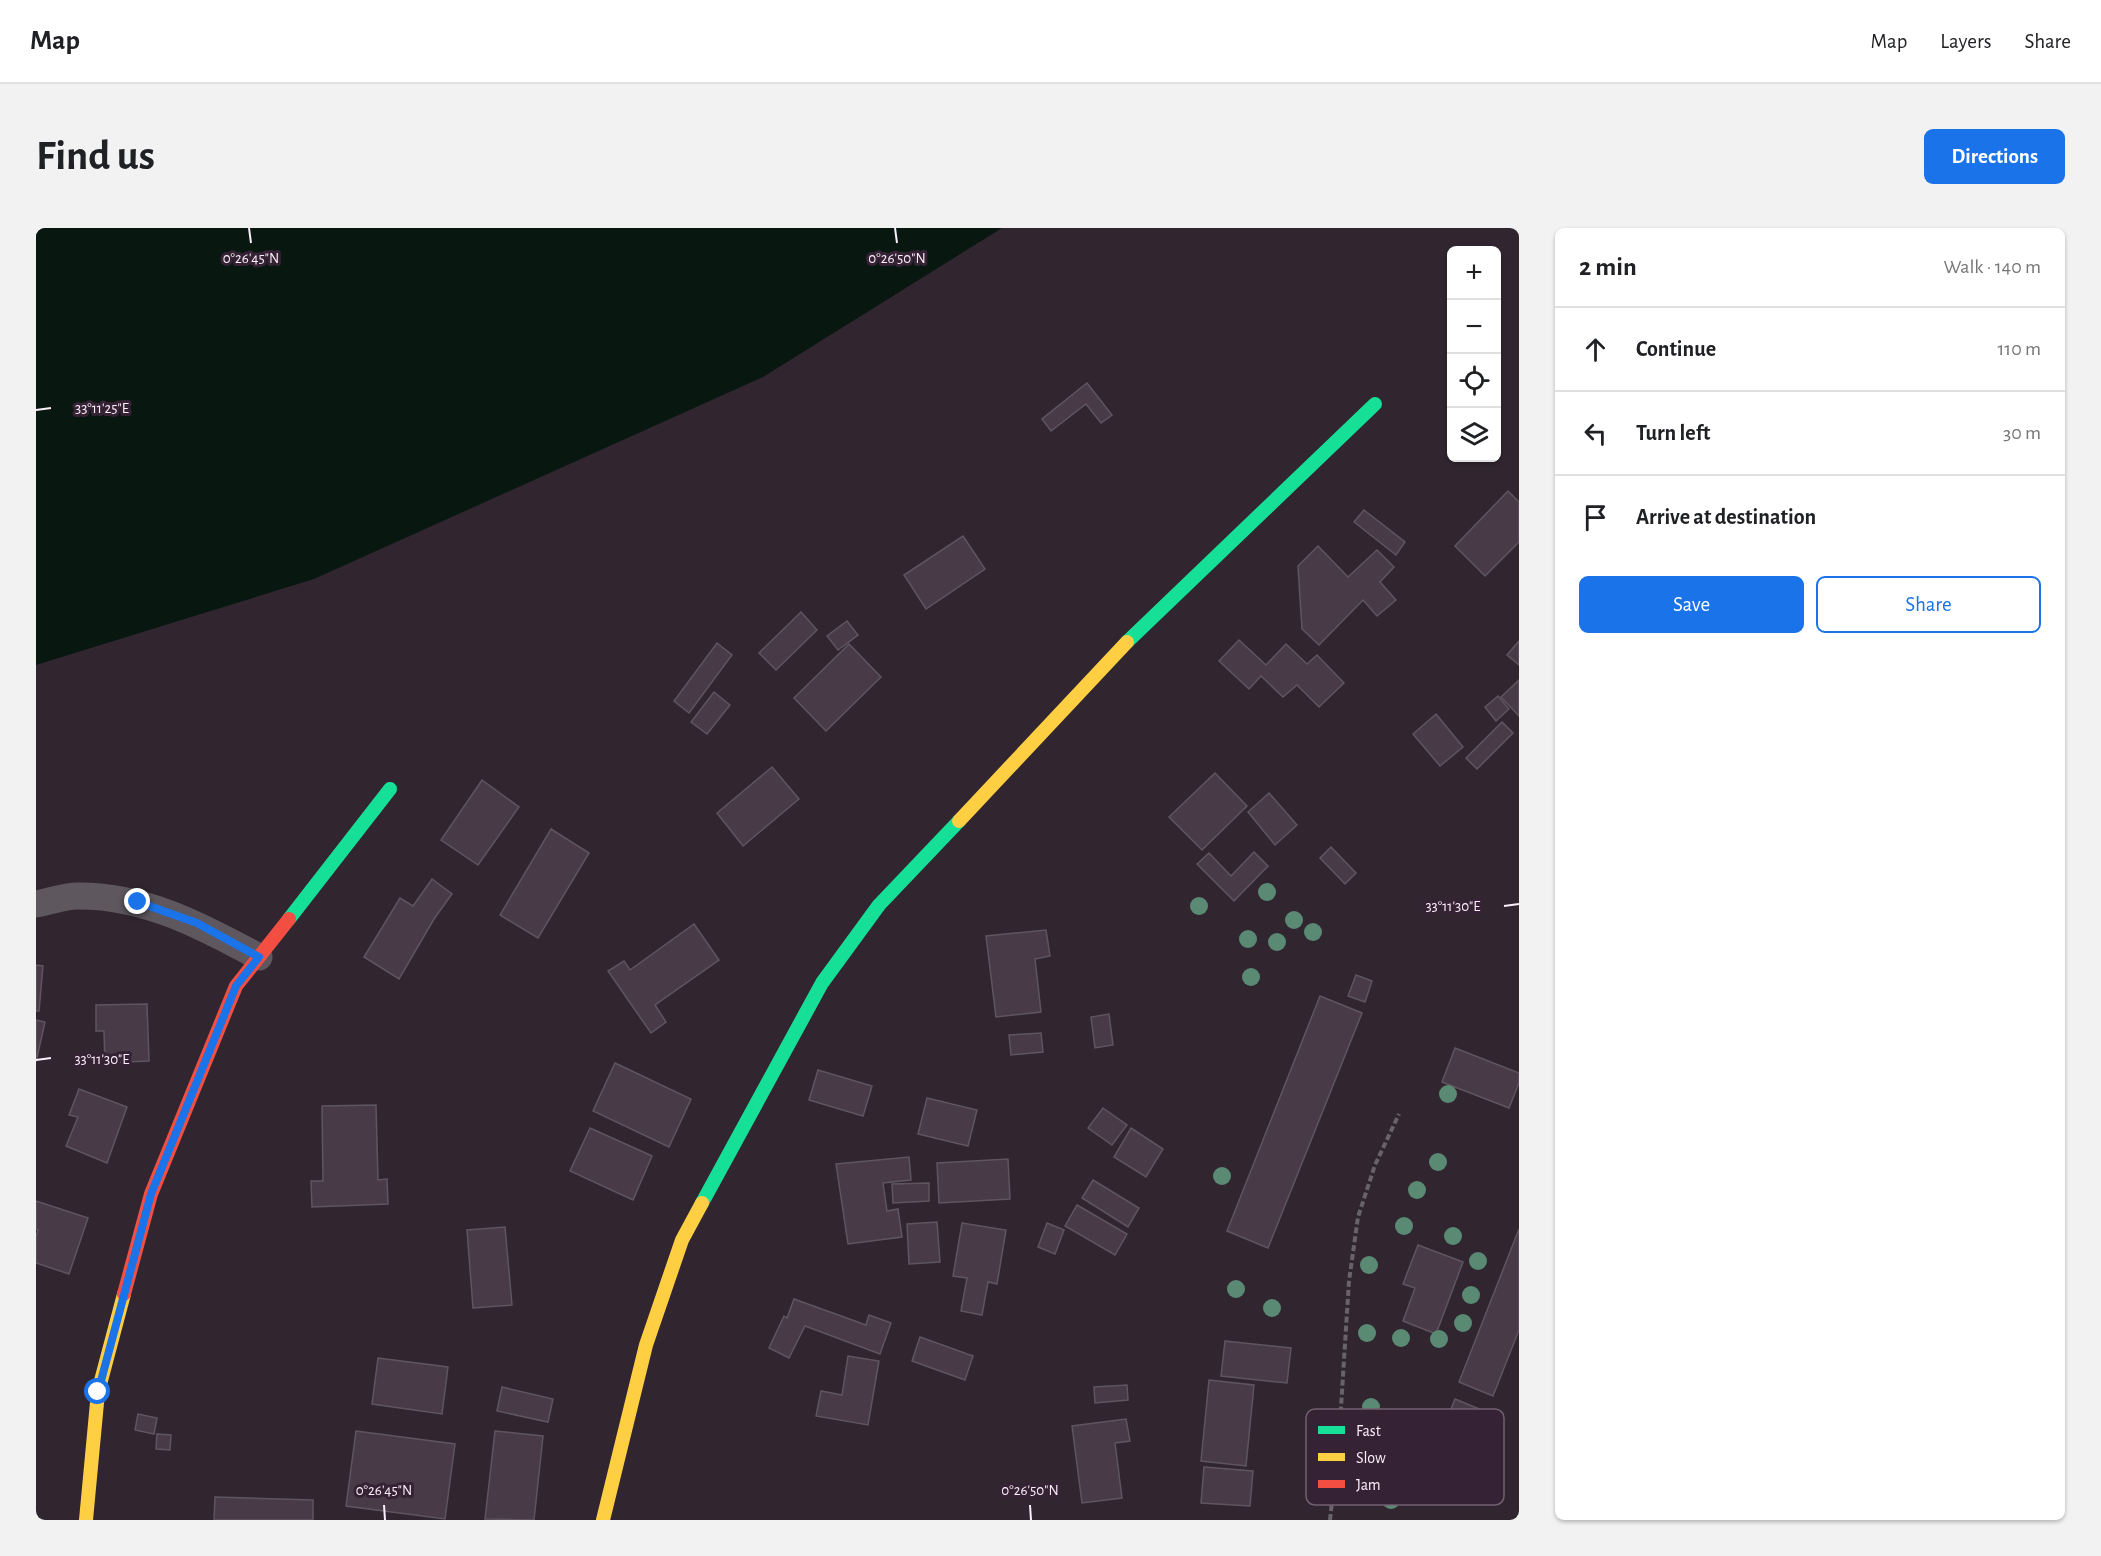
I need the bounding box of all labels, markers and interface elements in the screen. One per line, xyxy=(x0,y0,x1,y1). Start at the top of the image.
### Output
text: Map xyxy=(30,27,80,55)
text: Map xyxy=(1871,31,1907,52)
text: Layers xyxy=(1940,31,1991,52)
text: Share xyxy=(2024,31,2071,52)
button: Directions xyxy=(1924,129,2065,184)
text: Find us xyxy=(36,135,155,177)
map controls xyxy=(1447,246,1501,462)
button: + xyxy=(1447,246,1501,300)
text: 0°26'45"N xyxy=(223,251,279,266)
text: 0°26'50"N xyxy=(868,251,926,266)
text: 2 min xyxy=(1579,254,1637,280)
text: Walk · 140 m xyxy=(1943,257,2041,277)
button: − xyxy=(1447,300,1501,354)
icon: ahead xyxy=(1579,333,1612,366)
text: Continue xyxy=(1636,338,1716,360)
text: 110 m xyxy=(1997,339,2041,359)
button: locate xyxy=(1447,354,1501,408)
text: 33°11'25"E xyxy=(75,401,129,416)
button: layers xyxy=(1447,408,1501,462)
icon: left xyxy=(1579,417,1612,450)
text: Turn left xyxy=(1636,422,1710,444)
text: 30 m xyxy=(2003,423,2041,443)
icon: arrive xyxy=(1579,501,1612,534)
text: Arrive at destination xyxy=(1636,506,1816,528)
button: Save xyxy=(1579,576,1804,633)
button: Share xyxy=(1816,576,2041,633)
route end xyxy=(124,888,150,914)
text: 33°11'30"E xyxy=(1425,899,1481,914)
text: 33°11'30"E xyxy=(74,1052,130,1067)
route start xyxy=(84,1378,110,1404)
legend xyxy=(1306,1409,1504,1505)
text: Fast xyxy=(1356,1423,1381,1439)
text: Slow xyxy=(1356,1450,1386,1466)
text: Jam xyxy=(1356,1477,1381,1493)
text: 0°26'45"N xyxy=(356,1483,412,1498)
text: 0°26'50"N xyxy=(1001,1483,1059,1498)

